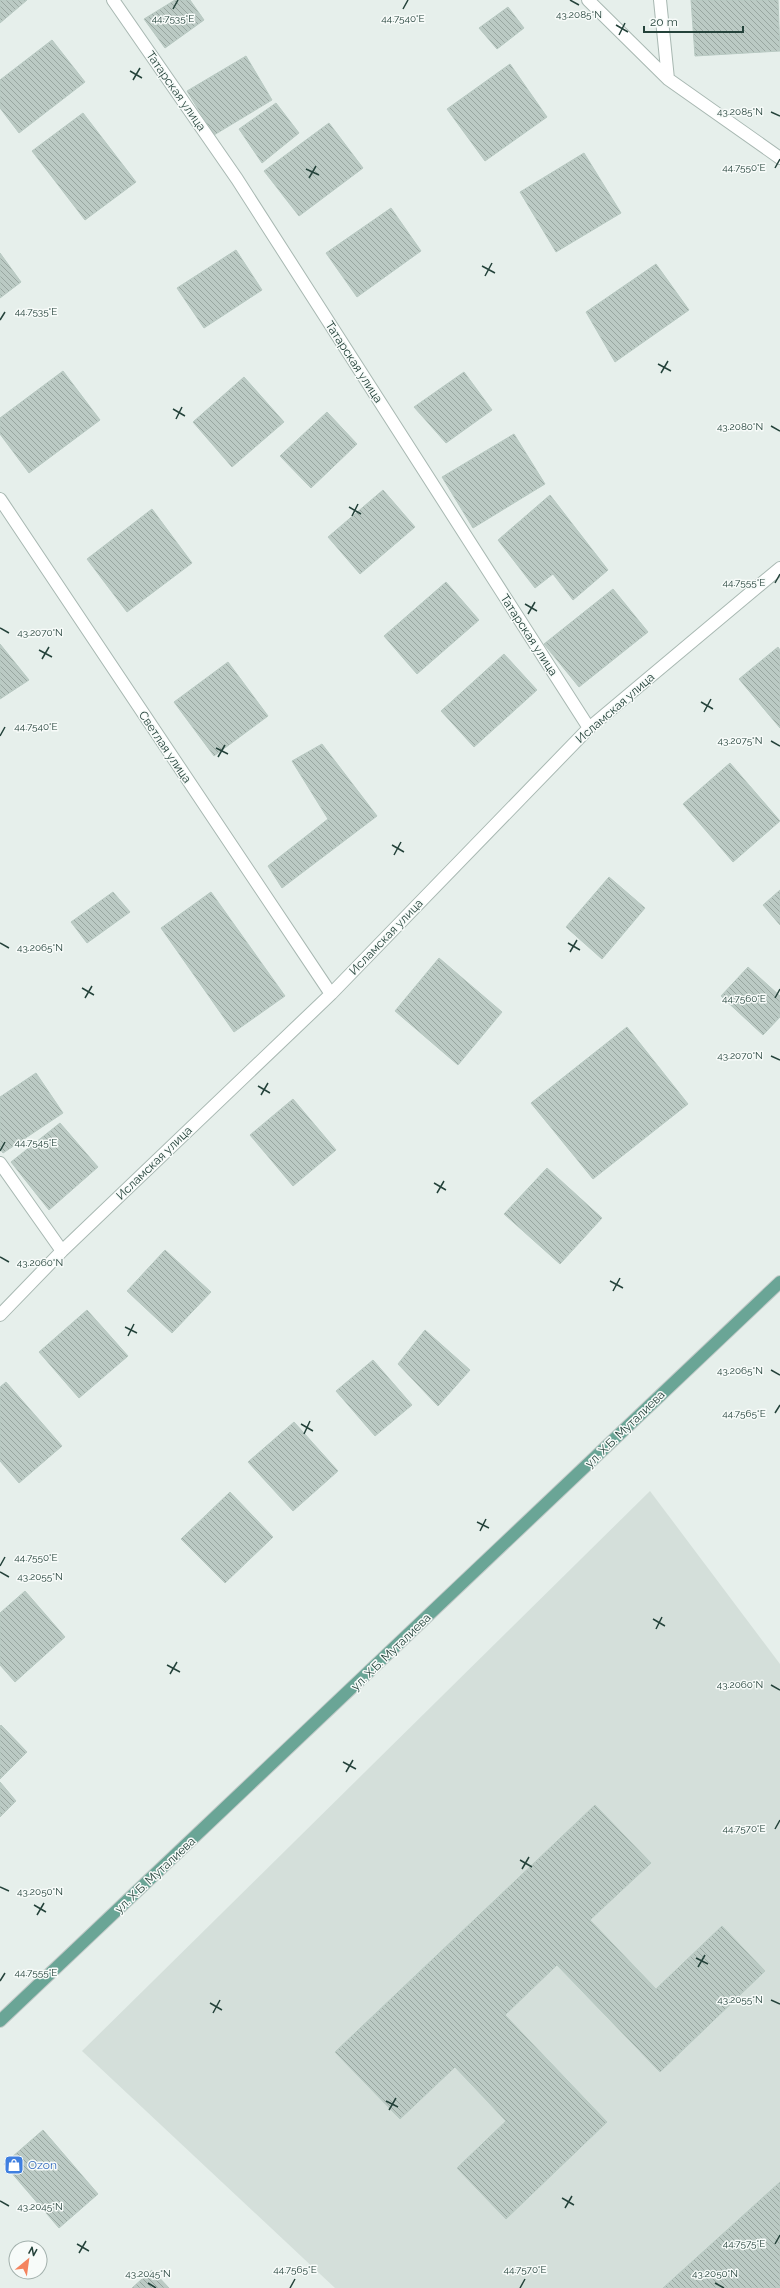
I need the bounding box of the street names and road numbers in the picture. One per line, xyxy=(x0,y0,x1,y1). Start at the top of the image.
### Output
street label: Татарская улица xyxy=(143,48,209,134)
street label: Татарская улица xyxy=(322,319,386,405)
street label: Татарская улица xyxy=(497,592,561,678)
street label: Исламская улица xyxy=(573,670,657,746)
street label: Светлая улица xyxy=(136,708,194,786)
street label: Исламская улица xyxy=(346,896,426,978)
street label: Исламская улица xyxy=(113,1123,195,1203)
street label: ул. Х.Б. Муталиева xyxy=(582,1388,668,1470)
street label: ул. Х.Б. Муталиева xyxy=(348,1611,434,1693)
street label: ул. Х.Б. Муталиева xyxy=(112,1834,198,1916)

